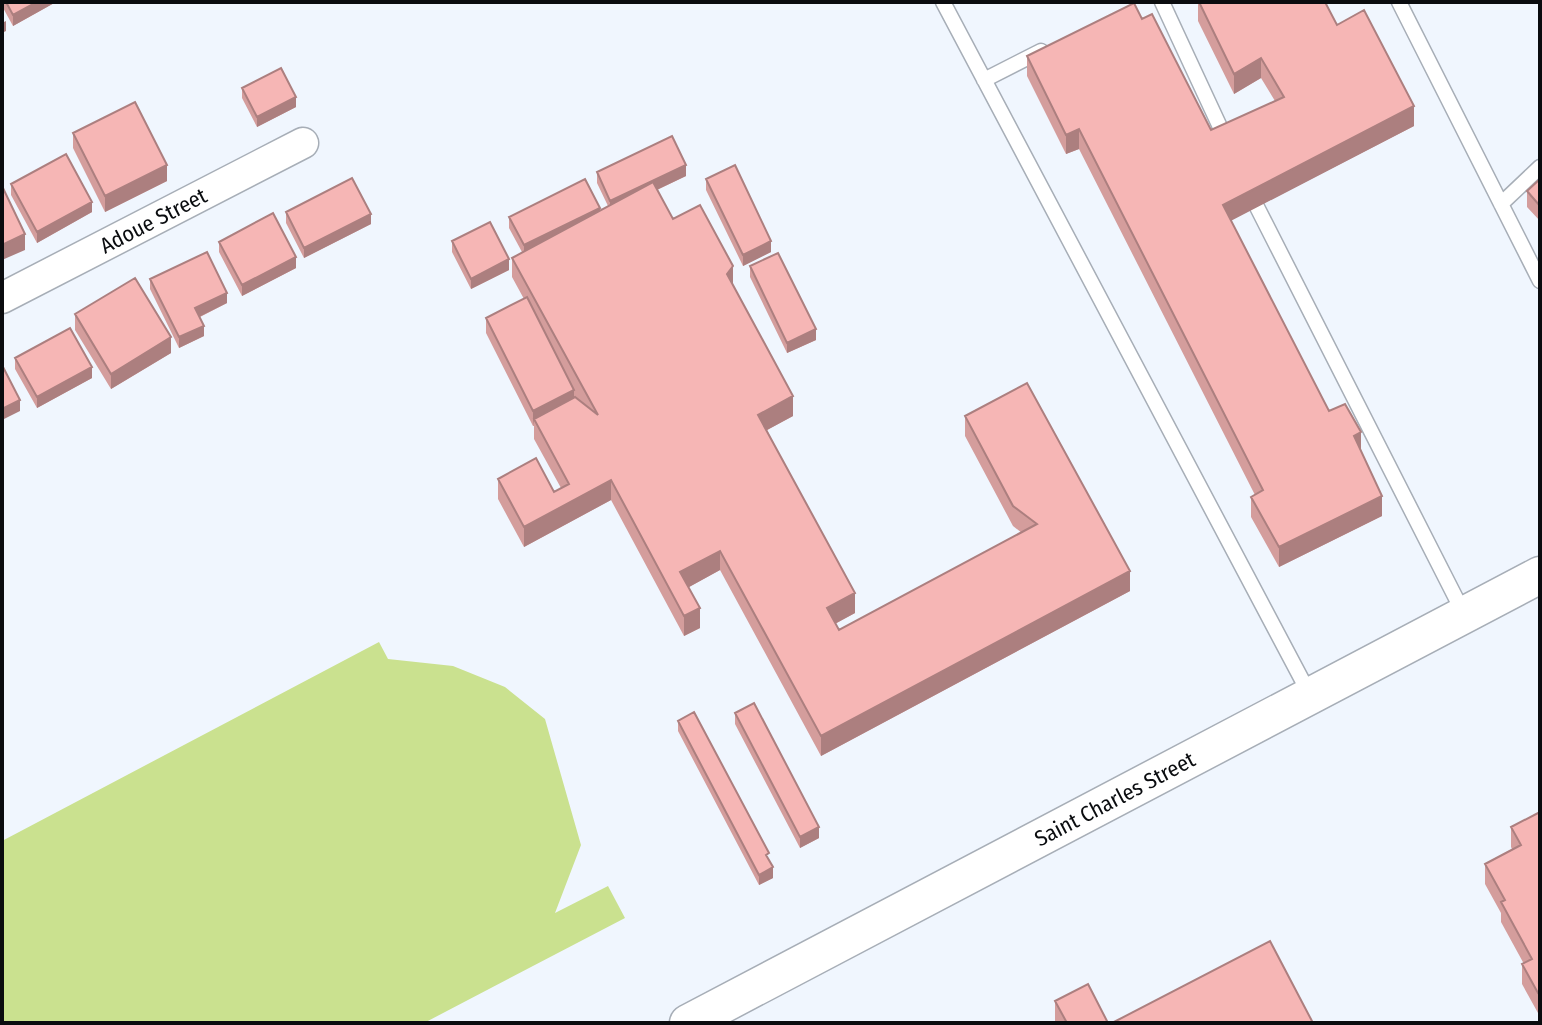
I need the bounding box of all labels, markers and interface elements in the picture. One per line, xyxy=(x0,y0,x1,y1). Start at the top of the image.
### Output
street label: Adoue Street xyxy=(95,182,212,259)
street label: Saint Charles Street xyxy=(1030,745,1200,852)

